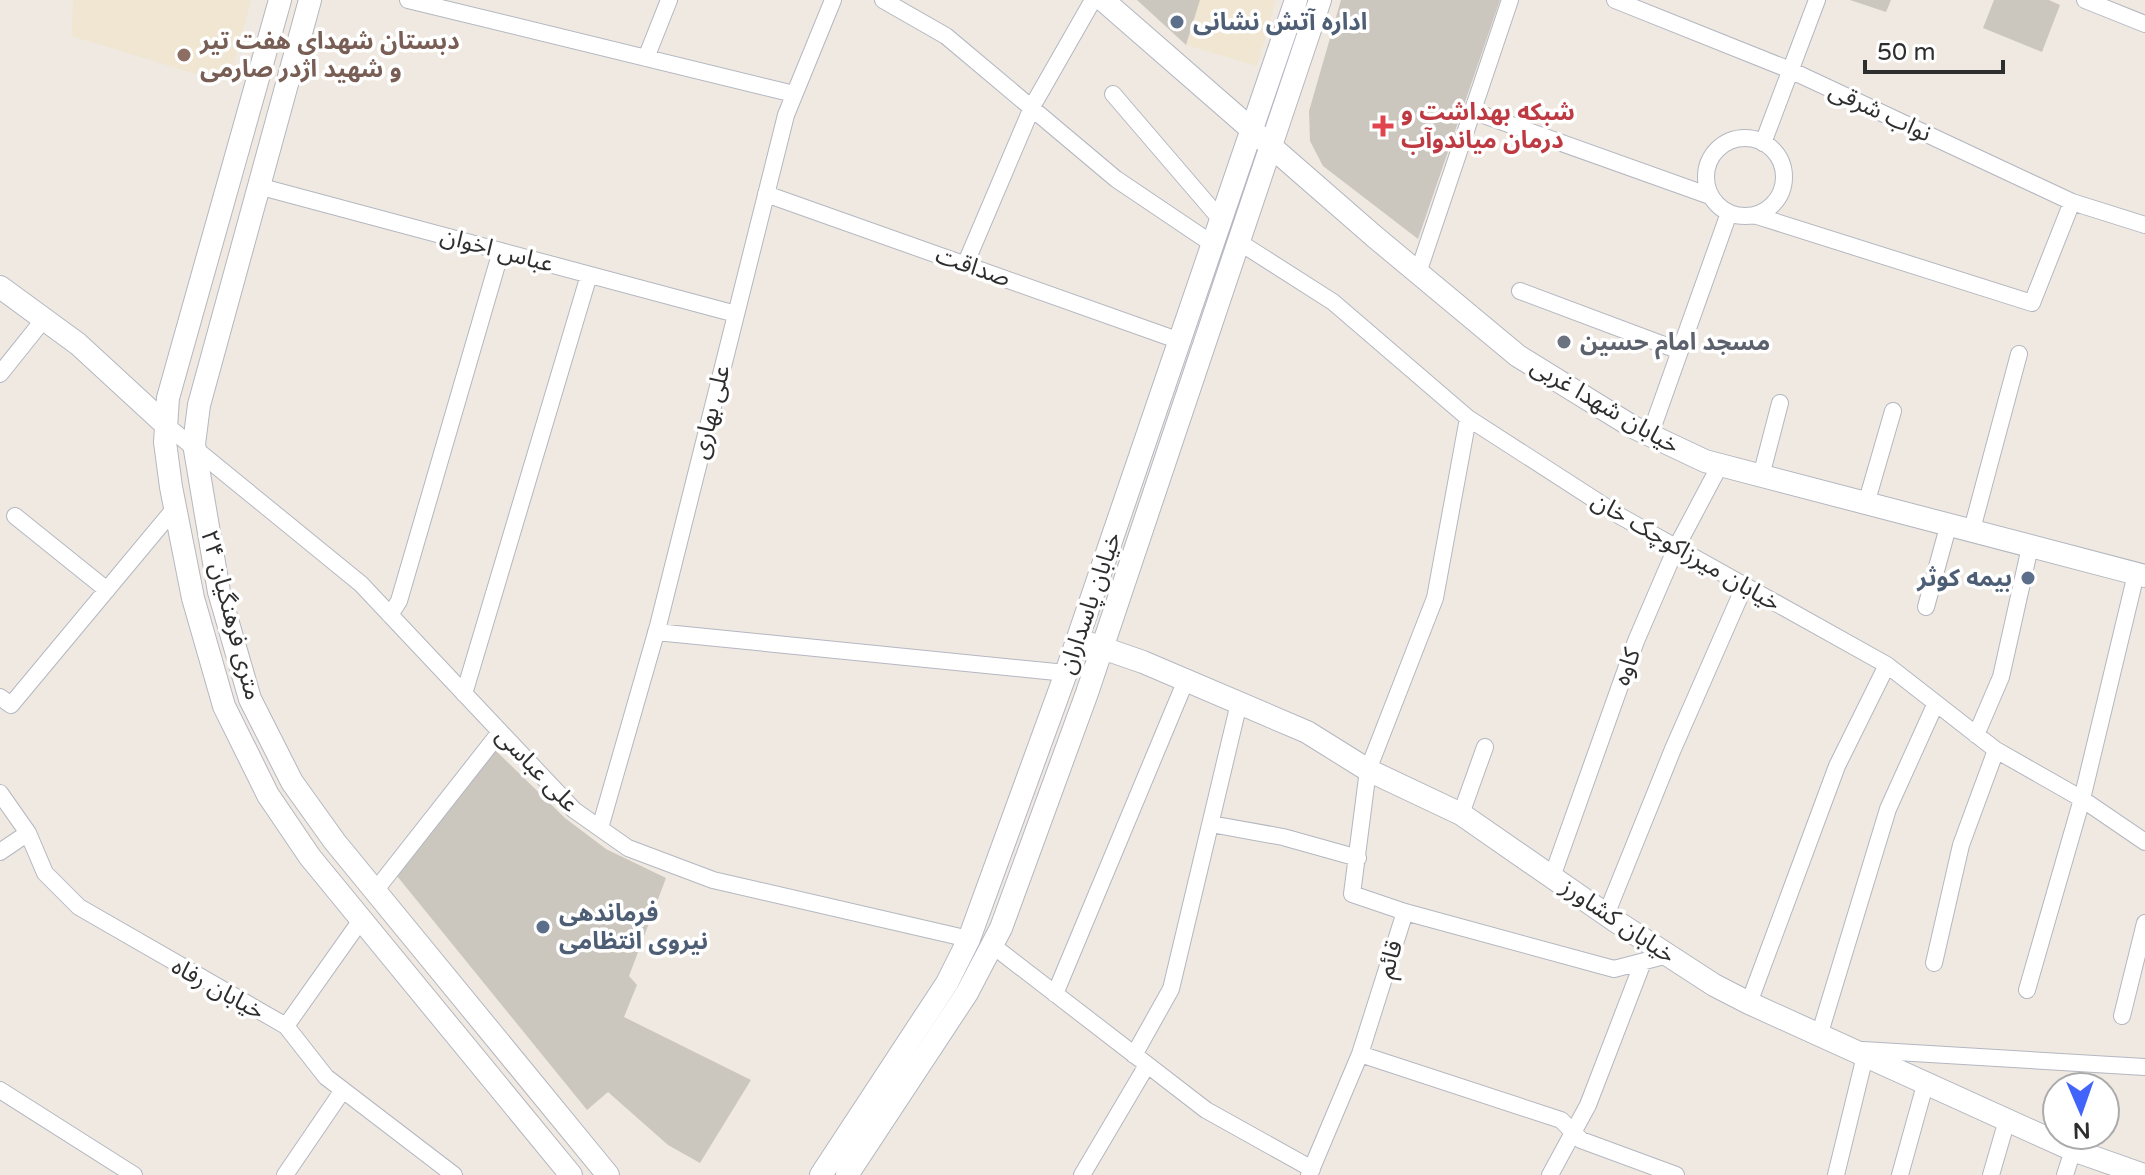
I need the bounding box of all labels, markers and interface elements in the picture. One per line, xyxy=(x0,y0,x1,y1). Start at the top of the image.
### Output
place label: اداره آتش نشانی xyxy=(1193,8,1367,37)
marker: اداره آتش نشانی xyxy=(1168,13,1186,31)
scale bar xyxy=(1865,24,2003,74)
place label: دبستان شهدای هفت تیر و شهید اژدر صارمی xyxy=(199,27,460,84)
text: 50 m xyxy=(1877,38,1935,67)
marker: دبستان شهدای هفت تیر و شهید اژدر صارمی xyxy=(175,46,193,64)
street label: نواب شرقی xyxy=(1824,76,1936,148)
place label: شبکه بهداشت و درمان میاندوآب xyxy=(1401,98,1575,155)
marker: شبکه بهداشت و درمان میاندوآب xyxy=(1372,115,1394,137)
street label: عباس اخوان xyxy=(437,221,557,279)
street label: صداقت xyxy=(932,241,1014,293)
place label: مسجد امام حسین xyxy=(1580,328,1770,360)
marker: مسجد امام حسین xyxy=(1555,333,1573,351)
street label: خیابان شهدا غربی xyxy=(1525,352,1685,460)
street label: علی بهاری xyxy=(685,362,737,462)
street label: خیابان میرزاکوچک خان xyxy=(1586,486,1786,618)
street label: ۲۴ متری فرهنگیان xyxy=(194,527,268,703)
street label: خیابان پاسداران xyxy=(1052,528,1128,678)
place label: بیمه کوثر xyxy=(1916,564,2012,593)
marker: بیمه کوثر xyxy=(2019,569,2037,587)
street label: کاوه xyxy=(1607,643,1647,689)
street label: علی عباسی xyxy=(489,721,585,819)
street label: خیابان کشاورز xyxy=(1554,872,1681,970)
place label: فرماندهی نیروی انتظامی xyxy=(559,899,708,956)
marker: فرماندهی نیروی انتظامی xyxy=(534,918,552,936)
street label: قائم xyxy=(1371,937,1411,982)
street label: خیابان رفاه xyxy=(166,952,270,1026)
north arrow xyxy=(2041,1071,2121,1151)
text: N xyxy=(2072,1117,2091,1143)

